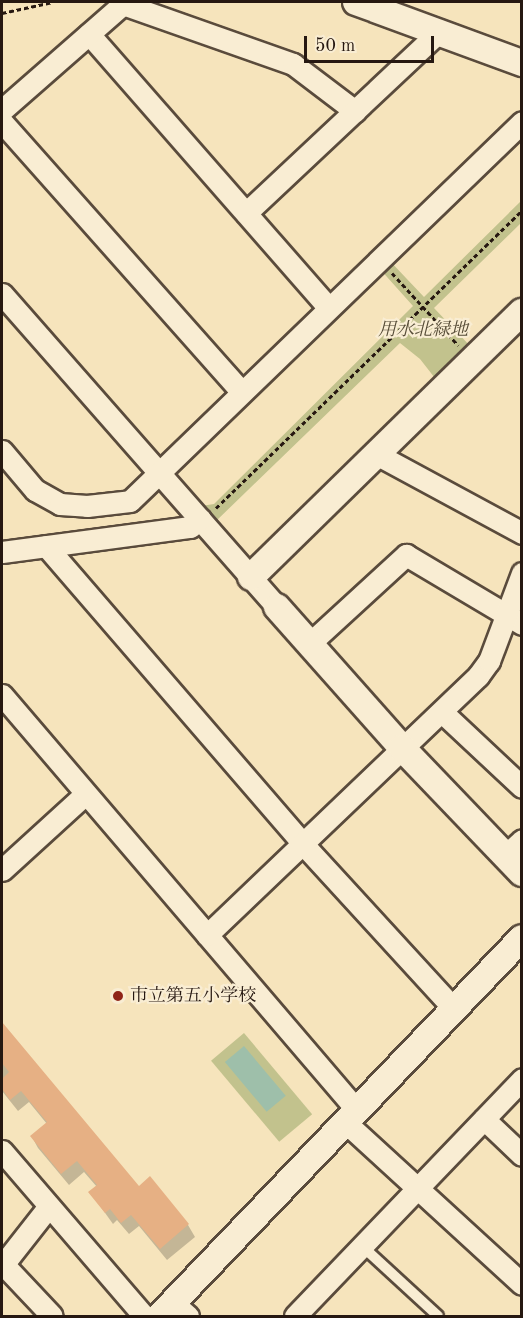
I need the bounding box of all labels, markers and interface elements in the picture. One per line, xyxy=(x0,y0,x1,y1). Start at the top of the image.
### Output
scale bar xyxy=(307,24,438,62)
text: 50 m xyxy=(315,37,355,55)
park label: 用水北緑地 xyxy=(378,319,468,341)
place label: 市立第五小学校 xyxy=(130,985,256,1007)
marker: 市立第五小学校 xyxy=(111,989,125,1003)

